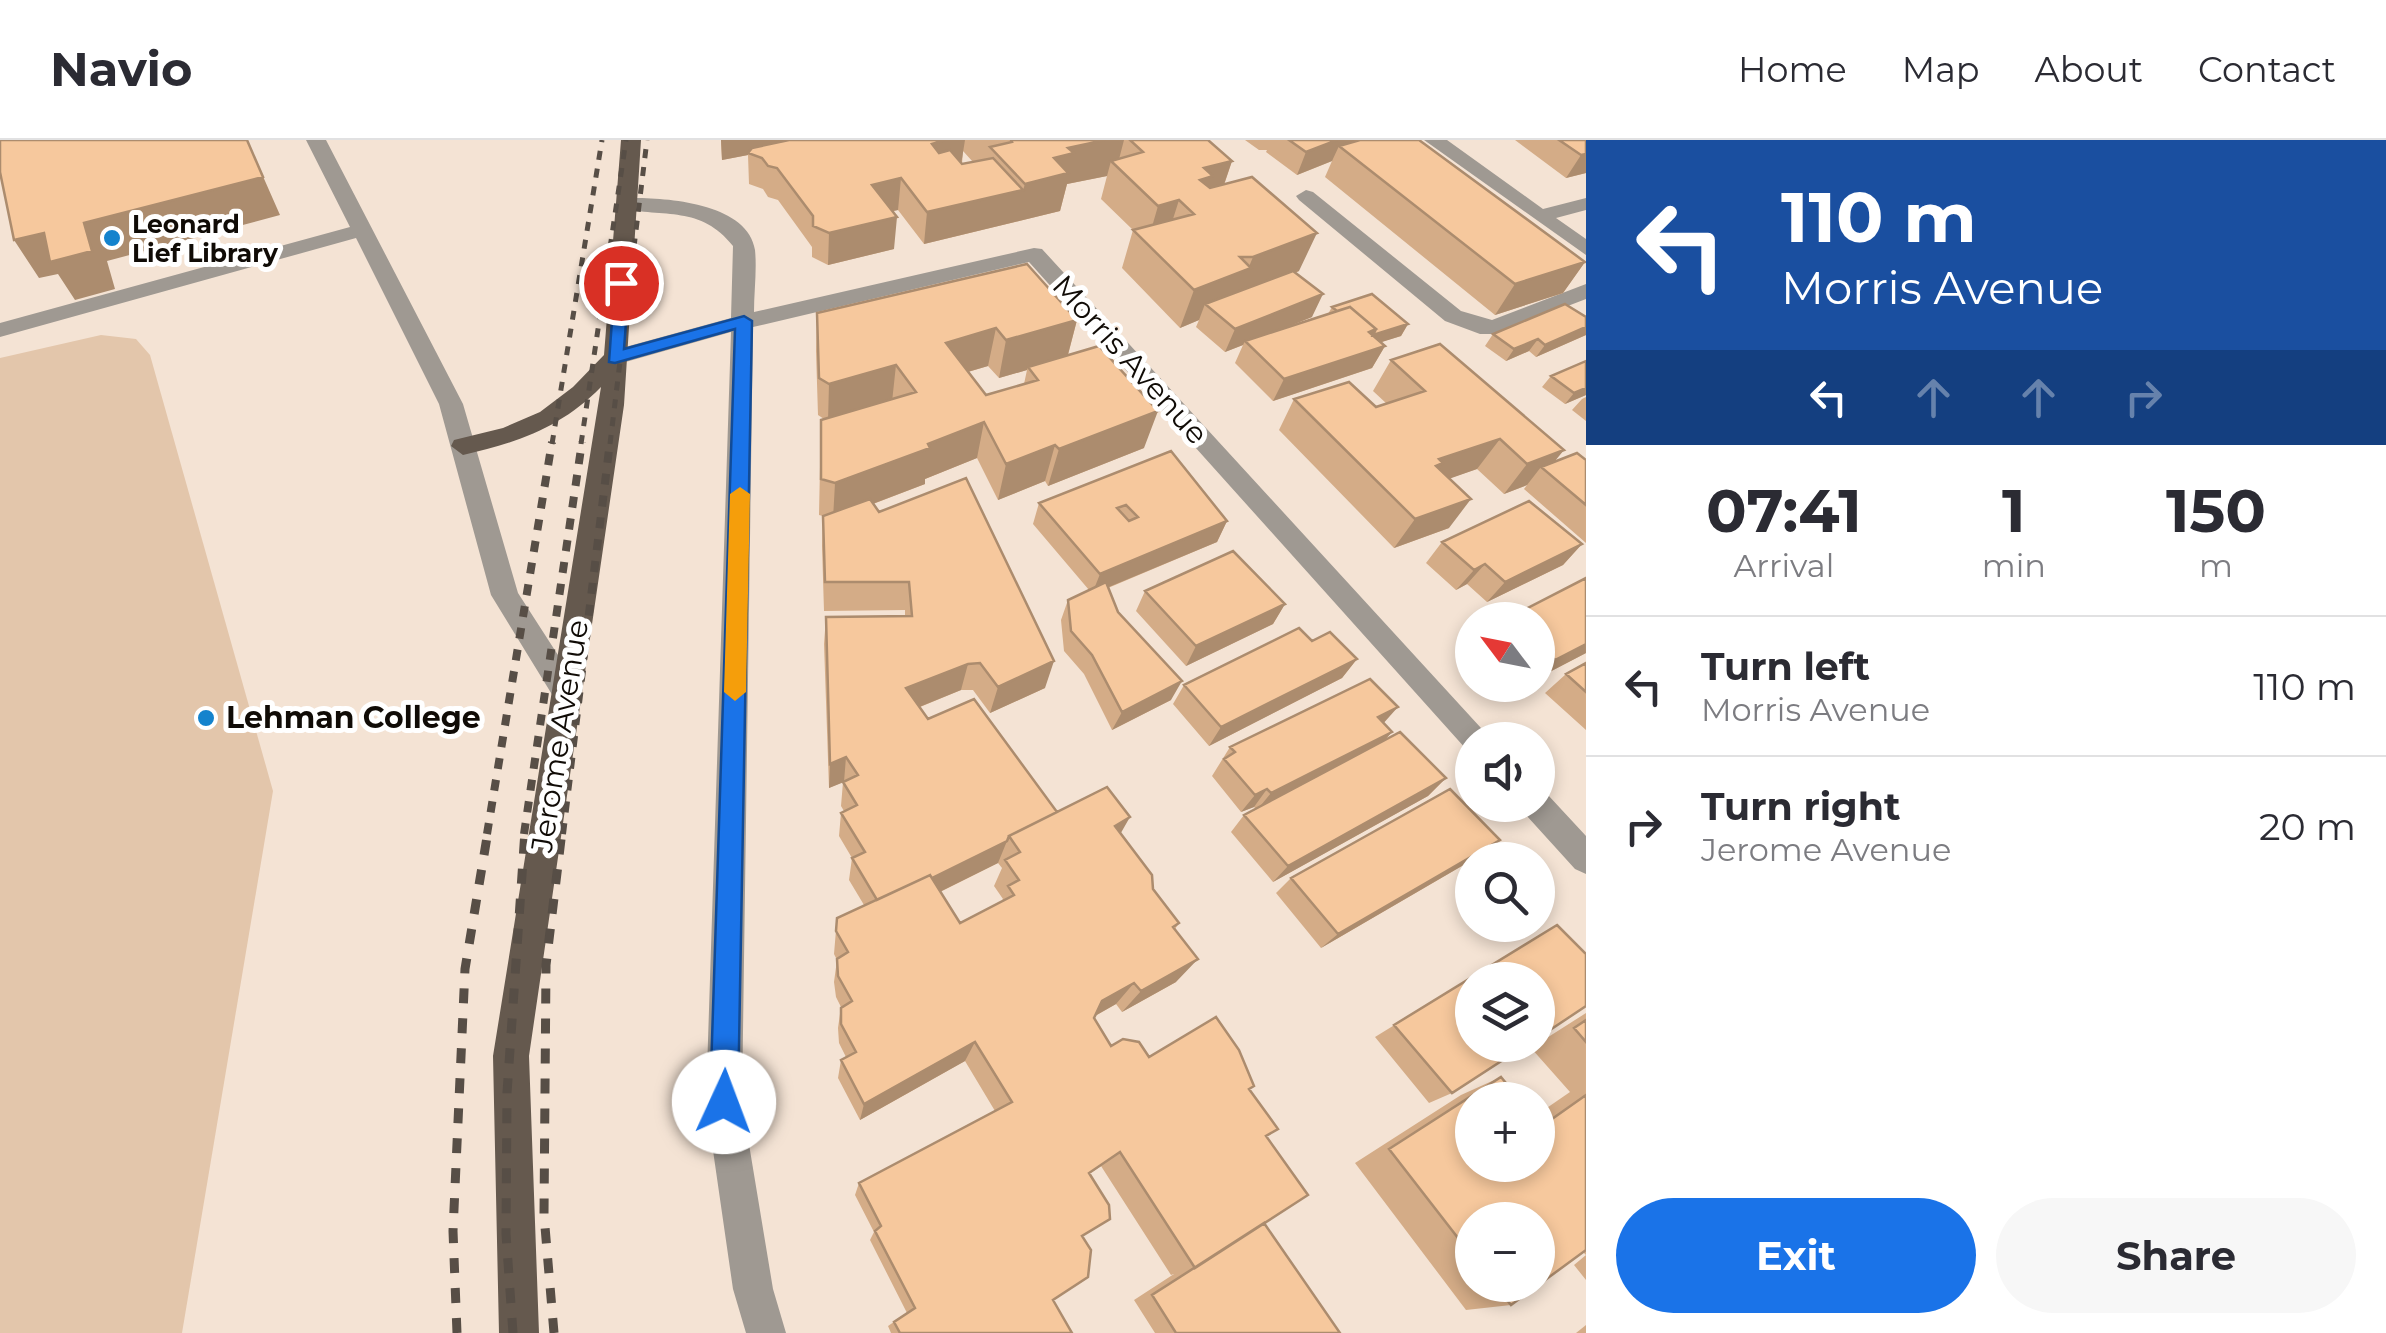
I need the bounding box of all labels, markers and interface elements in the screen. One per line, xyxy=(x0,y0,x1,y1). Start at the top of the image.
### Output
text: Navio xyxy=(50,40,193,98)
text: Home xyxy=(1738,48,1847,91)
text: Map xyxy=(1902,48,1980,91)
text: About xyxy=(2035,48,2143,91)
text: Contact xyxy=(2198,48,2336,91)
text: 110 m xyxy=(1781,174,1977,260)
icon: left xyxy=(1616,180,1746,310)
place label: Leonard Lief Library xyxy=(132,209,279,268)
marker: Leonard Lief Library xyxy=(101,227,123,249)
pin xyxy=(579,241,664,326)
icon: arrive xyxy=(594,256,649,311)
text: Morris Avenue xyxy=(1781,260,2103,315)
street label: Morris Avenue xyxy=(1045,267,1216,452)
icon: left xyxy=(1801,370,1856,425)
icon: ahead xyxy=(1906,370,1961,425)
icon: ahead xyxy=(2011,370,2066,425)
icon: right xyxy=(2116,370,2171,425)
text: 07:41 xyxy=(1706,474,1862,547)
text: 1 xyxy=(2002,474,2026,547)
text: 150 xyxy=(2166,474,2266,547)
text: Arrival xyxy=(1733,546,1834,585)
text: min xyxy=(1982,546,2046,585)
text: m xyxy=(2199,546,2233,585)
north arrow xyxy=(1455,602,1555,702)
map controls xyxy=(1455,602,1555,1302)
street label: Jerome Avenue xyxy=(523,617,596,856)
text: Turn left xyxy=(1701,643,1870,690)
icon: left xyxy=(1616,659,1671,714)
text: 110 m xyxy=(2253,663,2356,710)
text: Morris Avenue xyxy=(1701,690,1930,729)
place label: Lehman College xyxy=(226,699,481,736)
marker: Lehman College xyxy=(195,707,217,729)
button: sound xyxy=(1455,722,1555,822)
text: Turn right xyxy=(1701,783,1900,830)
icon: right xyxy=(1616,799,1671,854)
text: 20 m xyxy=(2259,803,2356,850)
text: Jerome Avenue xyxy=(1701,830,1951,869)
button: search xyxy=(1455,842,1555,942)
button: layers xyxy=(1455,962,1555,1062)
position arrow xyxy=(672,1050,776,1154)
button: + xyxy=(1455,1082,1555,1182)
button: Exit xyxy=(1616,1198,1976,1313)
button: Share xyxy=(1996,1198,2356,1313)
button: − xyxy=(1455,1202,1555,1302)

